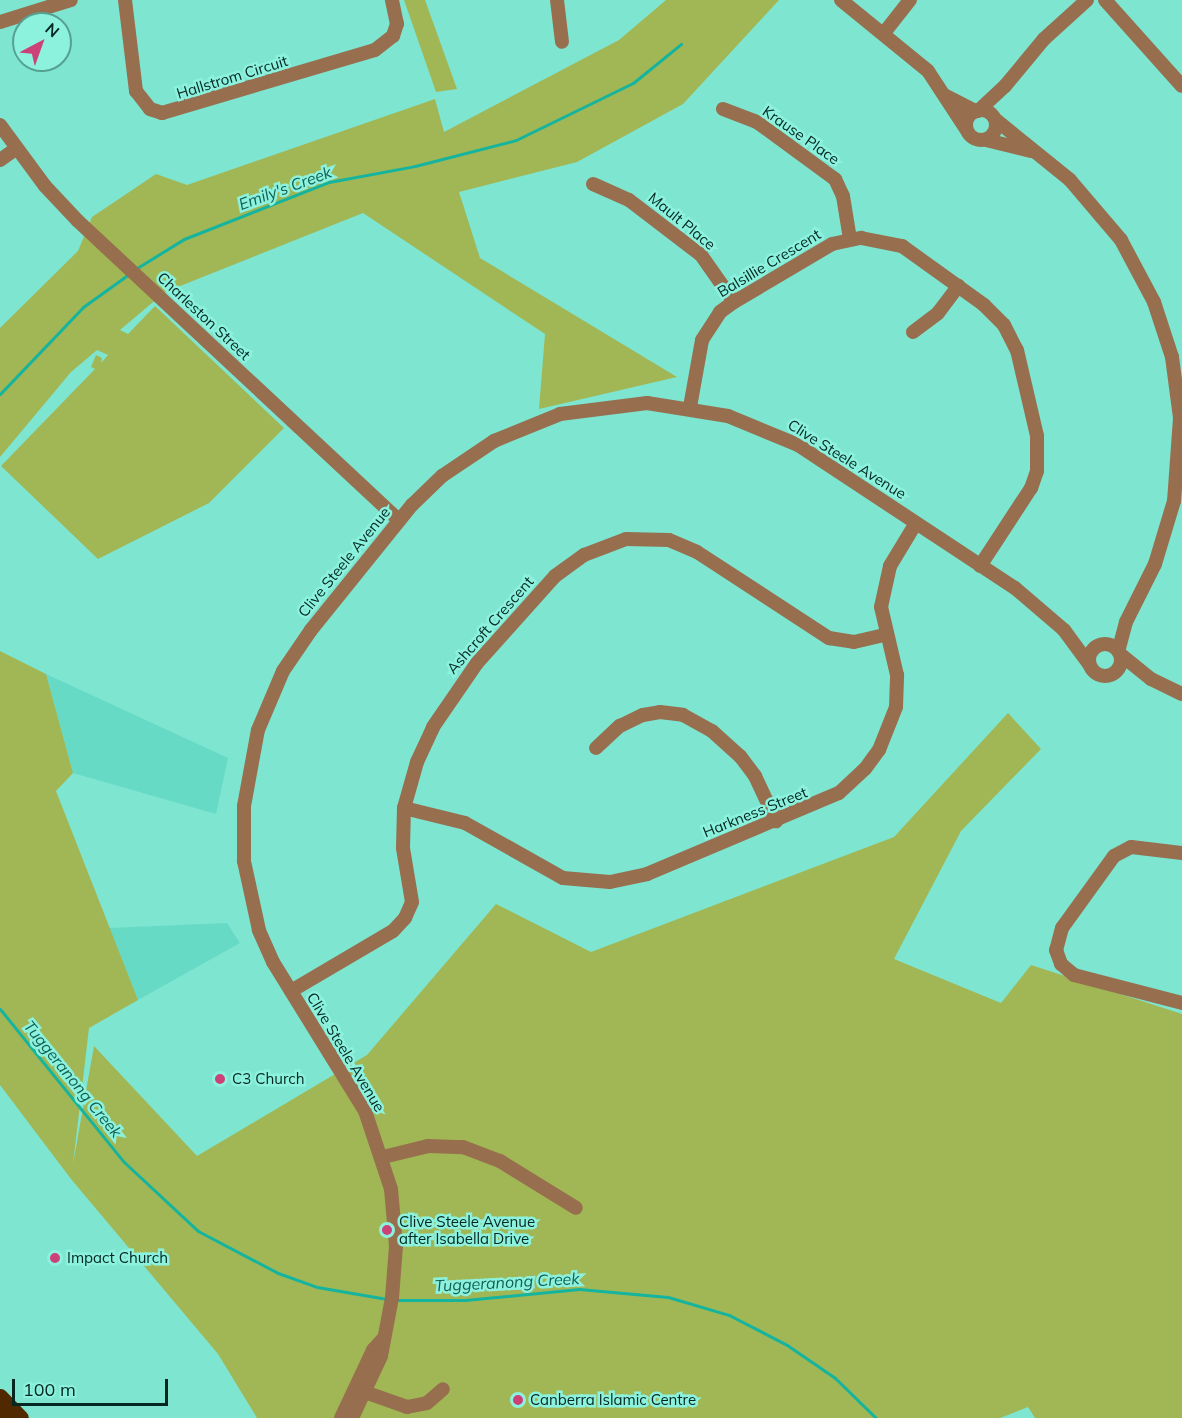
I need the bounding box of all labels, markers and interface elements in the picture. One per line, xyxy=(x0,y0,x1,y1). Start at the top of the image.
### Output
north arrow xyxy=(12,12,72,72)
text: N xyxy=(41,18,64,41)
street label: Hallstrom Circuit xyxy=(174,52,290,102)
street label: Krause Place xyxy=(759,102,843,168)
water label: Emily's Creek xyxy=(236,162,334,214)
street label: Mault Place xyxy=(645,189,719,253)
street label: Balsillie Crescent xyxy=(714,225,824,301)
street label: Charleston Street xyxy=(154,268,254,364)
street label: Clive Steele Avenue xyxy=(785,415,909,503)
street label: Clive Steele Avenue xyxy=(294,503,394,621)
street label: Ashcroft Crescent xyxy=(443,573,537,677)
street label: Harkness Street xyxy=(700,783,810,841)
street label: Clive Steele Avenue xyxy=(303,989,389,1115)
water label: Tuggeranong Creek xyxy=(20,1017,126,1141)
place label: C3 Church xyxy=(232,1070,304,1088)
marker: C3 Church xyxy=(213,1072,227,1086)
place label: Clive Steele Avenue after Isabella Drive xyxy=(399,1212,535,1247)
marker: Clive Steele Avenue after Isabella Drive xyxy=(380,1223,394,1237)
place label: Impact Church xyxy=(67,1249,168,1267)
marker: Impact Church xyxy=(48,1251,62,1265)
water label: Tuggeranong Creek xyxy=(434,1269,580,1295)
scale bar xyxy=(15,1367,171,1405)
text: 100 m xyxy=(23,1378,76,1401)
place label: Canberra Islamic Centre xyxy=(530,1391,696,1409)
marker: Canberra Islamic Centre xyxy=(511,1393,525,1407)

